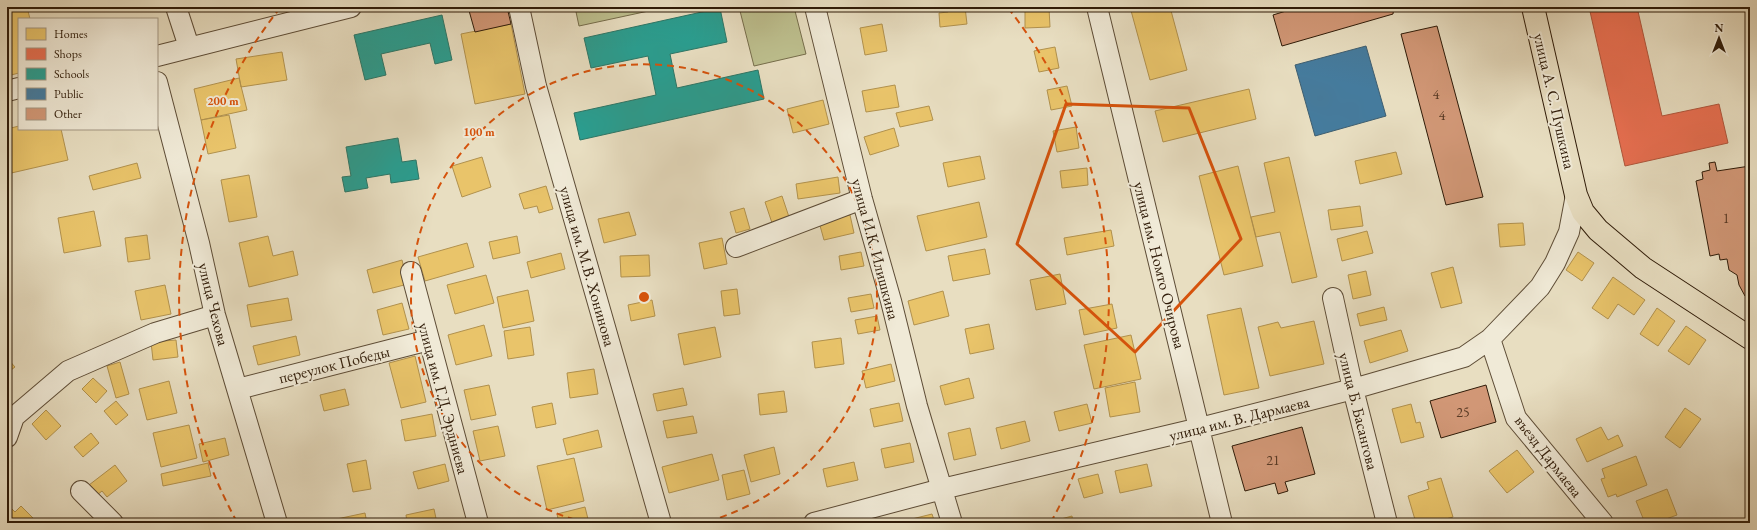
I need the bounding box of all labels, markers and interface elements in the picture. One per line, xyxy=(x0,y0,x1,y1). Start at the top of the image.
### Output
legend xyxy=(18,18,158,130)
north arrow xyxy=(1699,18,1739,58)
text: N xyxy=(1715,21,1724,35)
text: Homes xyxy=(54,26,88,42)
street label: улица А. С. Пушкина xyxy=(1529,31,1581,172)
text: Shops xyxy=(54,46,82,62)
text: Schools xyxy=(54,66,89,82)
house number: 4 xyxy=(1433,85,1440,103)
text: Public xyxy=(54,86,84,102)
text: 200 m xyxy=(207,93,239,109)
text: Other xyxy=(54,106,82,122)
house number: 4 xyxy=(1439,106,1446,124)
text: 100 m xyxy=(463,124,495,140)
street label: улица И.К. Илишкина xyxy=(847,176,905,323)
street label: улица им. Номто Очирова xyxy=(1129,179,1191,351)
street label: улица им. М.В. Хонинова xyxy=(555,184,621,349)
house number: 1 xyxy=(1723,209,1729,227)
street label: улица Чехова xyxy=(193,260,234,348)
centre of rings xyxy=(637,290,651,304)
street label: улица им. Г.Д. Эрдниева xyxy=(413,320,474,477)
street label: переулок Победы xyxy=(276,340,392,388)
street label: улица Б. Басангова xyxy=(1334,350,1383,473)
street label: улица им. В. Дармаева xyxy=(1167,391,1312,446)
house number: 25 xyxy=(1456,403,1470,421)
street label: въезд Дармаева xyxy=(1510,411,1588,502)
house number: 21 xyxy=(1266,451,1280,469)

